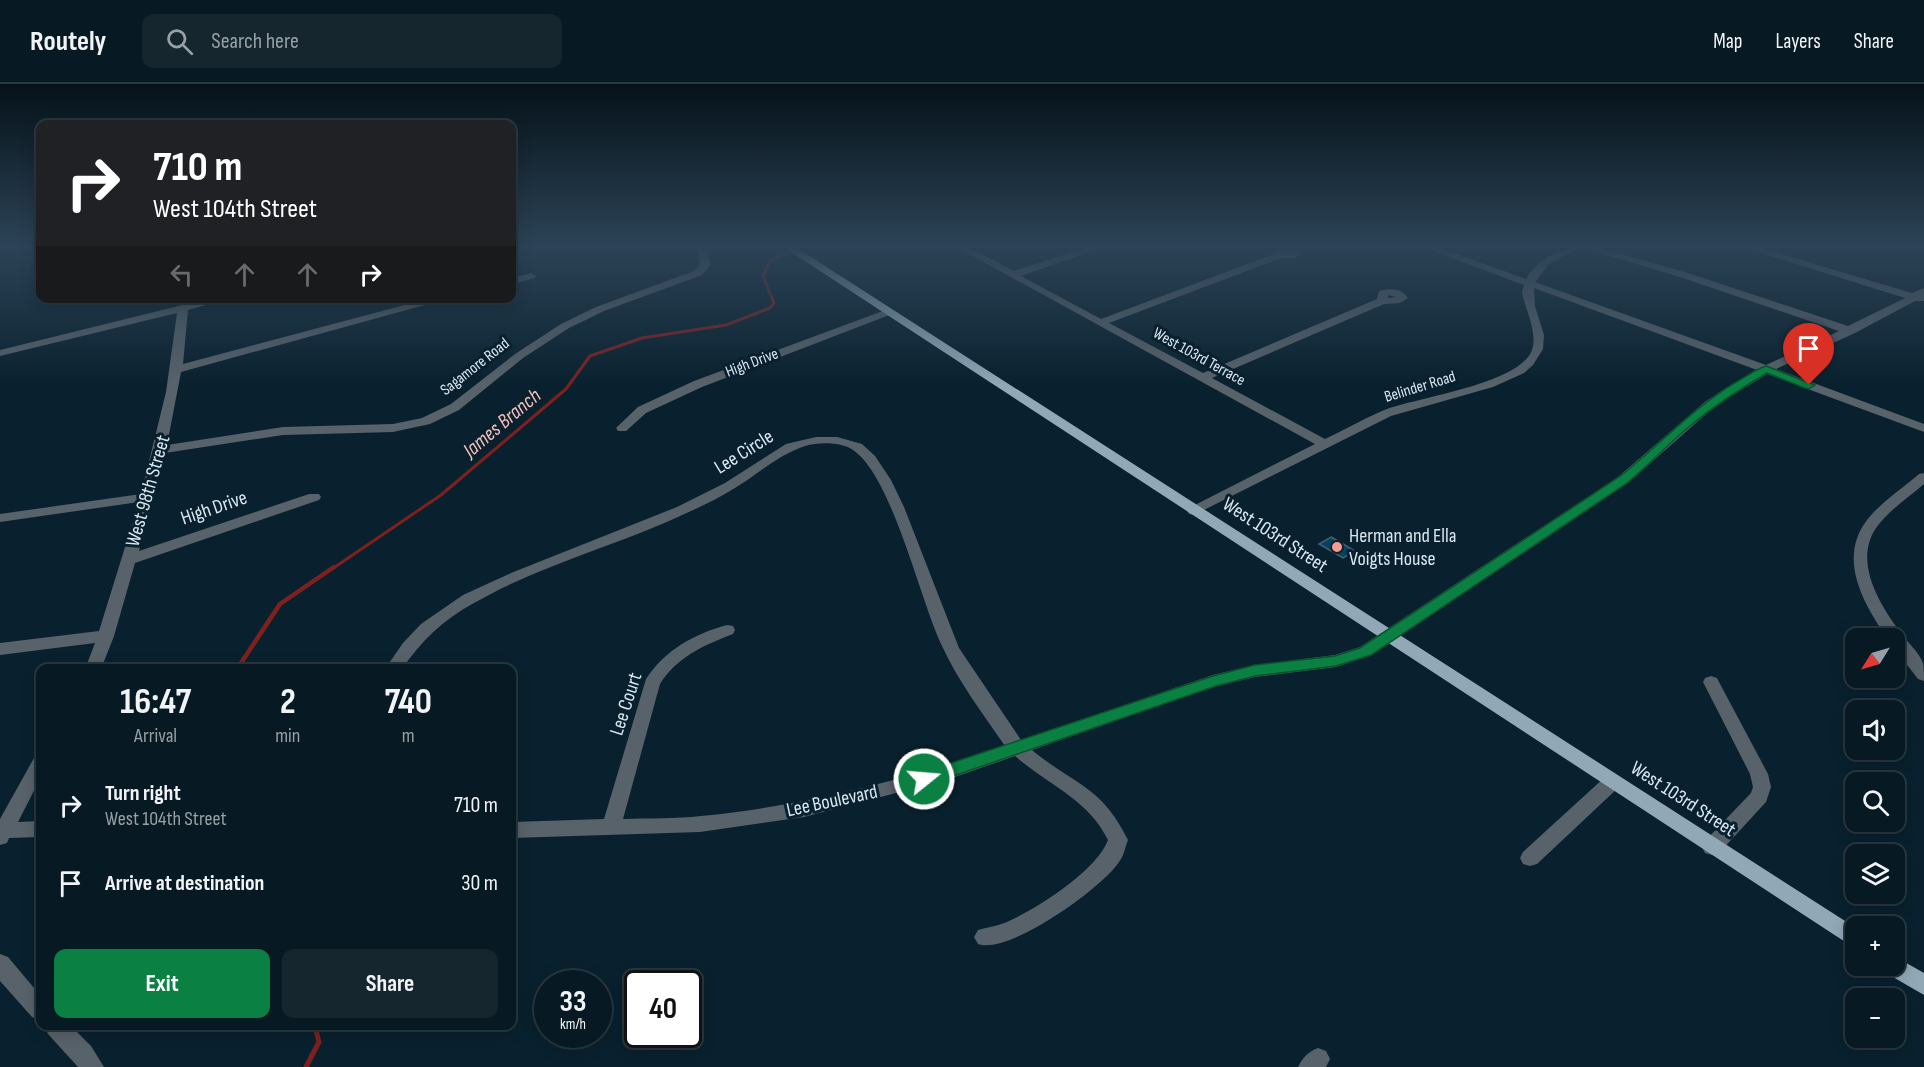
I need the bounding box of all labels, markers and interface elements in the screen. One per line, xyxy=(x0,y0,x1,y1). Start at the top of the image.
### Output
search box xyxy=(142,14,562,68)
text: Routely xyxy=(30,25,106,58)
icon: search xyxy=(163,25,196,58)
text: Search here xyxy=(211,28,299,55)
text: Map xyxy=(1713,29,1742,54)
text: Layers xyxy=(1775,29,1821,54)
text: Share xyxy=(1854,29,1894,54)
text: 710 m xyxy=(153,142,242,193)
icon: right xyxy=(54,144,132,222)
text: West 104th Street xyxy=(153,193,317,225)
icon: left xyxy=(165,258,198,291)
icon: ahead xyxy=(228,258,261,291)
icon: ahead xyxy=(291,258,324,291)
icon: right xyxy=(354,258,387,291)
pin xyxy=(1783,323,1834,385)
street label: West 103rd Terrace xyxy=(1150,324,1248,390)
icon: arrive xyxy=(1792,332,1825,365)
street label: Sagamore Road xyxy=(437,334,513,400)
street label: High Drive xyxy=(723,344,781,382)
street label: Belinder Road xyxy=(1382,367,1458,407)
water label: James Branch xyxy=(456,383,546,464)
street label: Lee Circle xyxy=(710,425,778,479)
street label: West 98th Street xyxy=(121,432,175,550)
street label: High Drive xyxy=(178,485,250,531)
street label: West 103rd Street xyxy=(1218,492,1332,578)
place label: Herman and Ella Voigts House xyxy=(1349,524,1456,571)
marker: Herman and Ella Voigts House xyxy=(1330,540,1344,554)
north arrow xyxy=(1845,628,1905,688)
map controls xyxy=(1845,628,1905,1048)
street label: Lee Court xyxy=(605,670,647,738)
text: 16:47 xyxy=(120,681,191,724)
text: 2 xyxy=(280,681,296,724)
text: 740 xyxy=(384,681,432,724)
button: sound xyxy=(1845,700,1905,760)
text: Arrival xyxy=(134,724,177,748)
text: min xyxy=(275,724,300,748)
text: m xyxy=(402,724,415,748)
position arrow xyxy=(892,747,956,811)
street label: West 103rd Street xyxy=(1626,756,1740,842)
button: search xyxy=(1845,772,1905,832)
text: Turn right xyxy=(105,780,181,807)
street label: Lee Boulevard xyxy=(784,780,880,822)
icon: right xyxy=(54,789,87,822)
text: 710 m xyxy=(454,792,498,819)
text: West 104th Street xyxy=(105,807,227,831)
button: layers xyxy=(1845,844,1905,904)
icon: arrive xyxy=(54,867,87,900)
text: Arrive at destination xyxy=(105,870,264,897)
text: 30 m xyxy=(461,870,498,897)
button: + xyxy=(1845,916,1905,976)
button: Exit xyxy=(54,949,270,1018)
button: Share xyxy=(282,949,498,1018)
speed limit sign: 40 xyxy=(624,970,702,1048)
text: 33 xyxy=(560,984,586,1020)
button: − xyxy=(1845,988,1905,1048)
text: km/h xyxy=(560,1015,586,1034)

